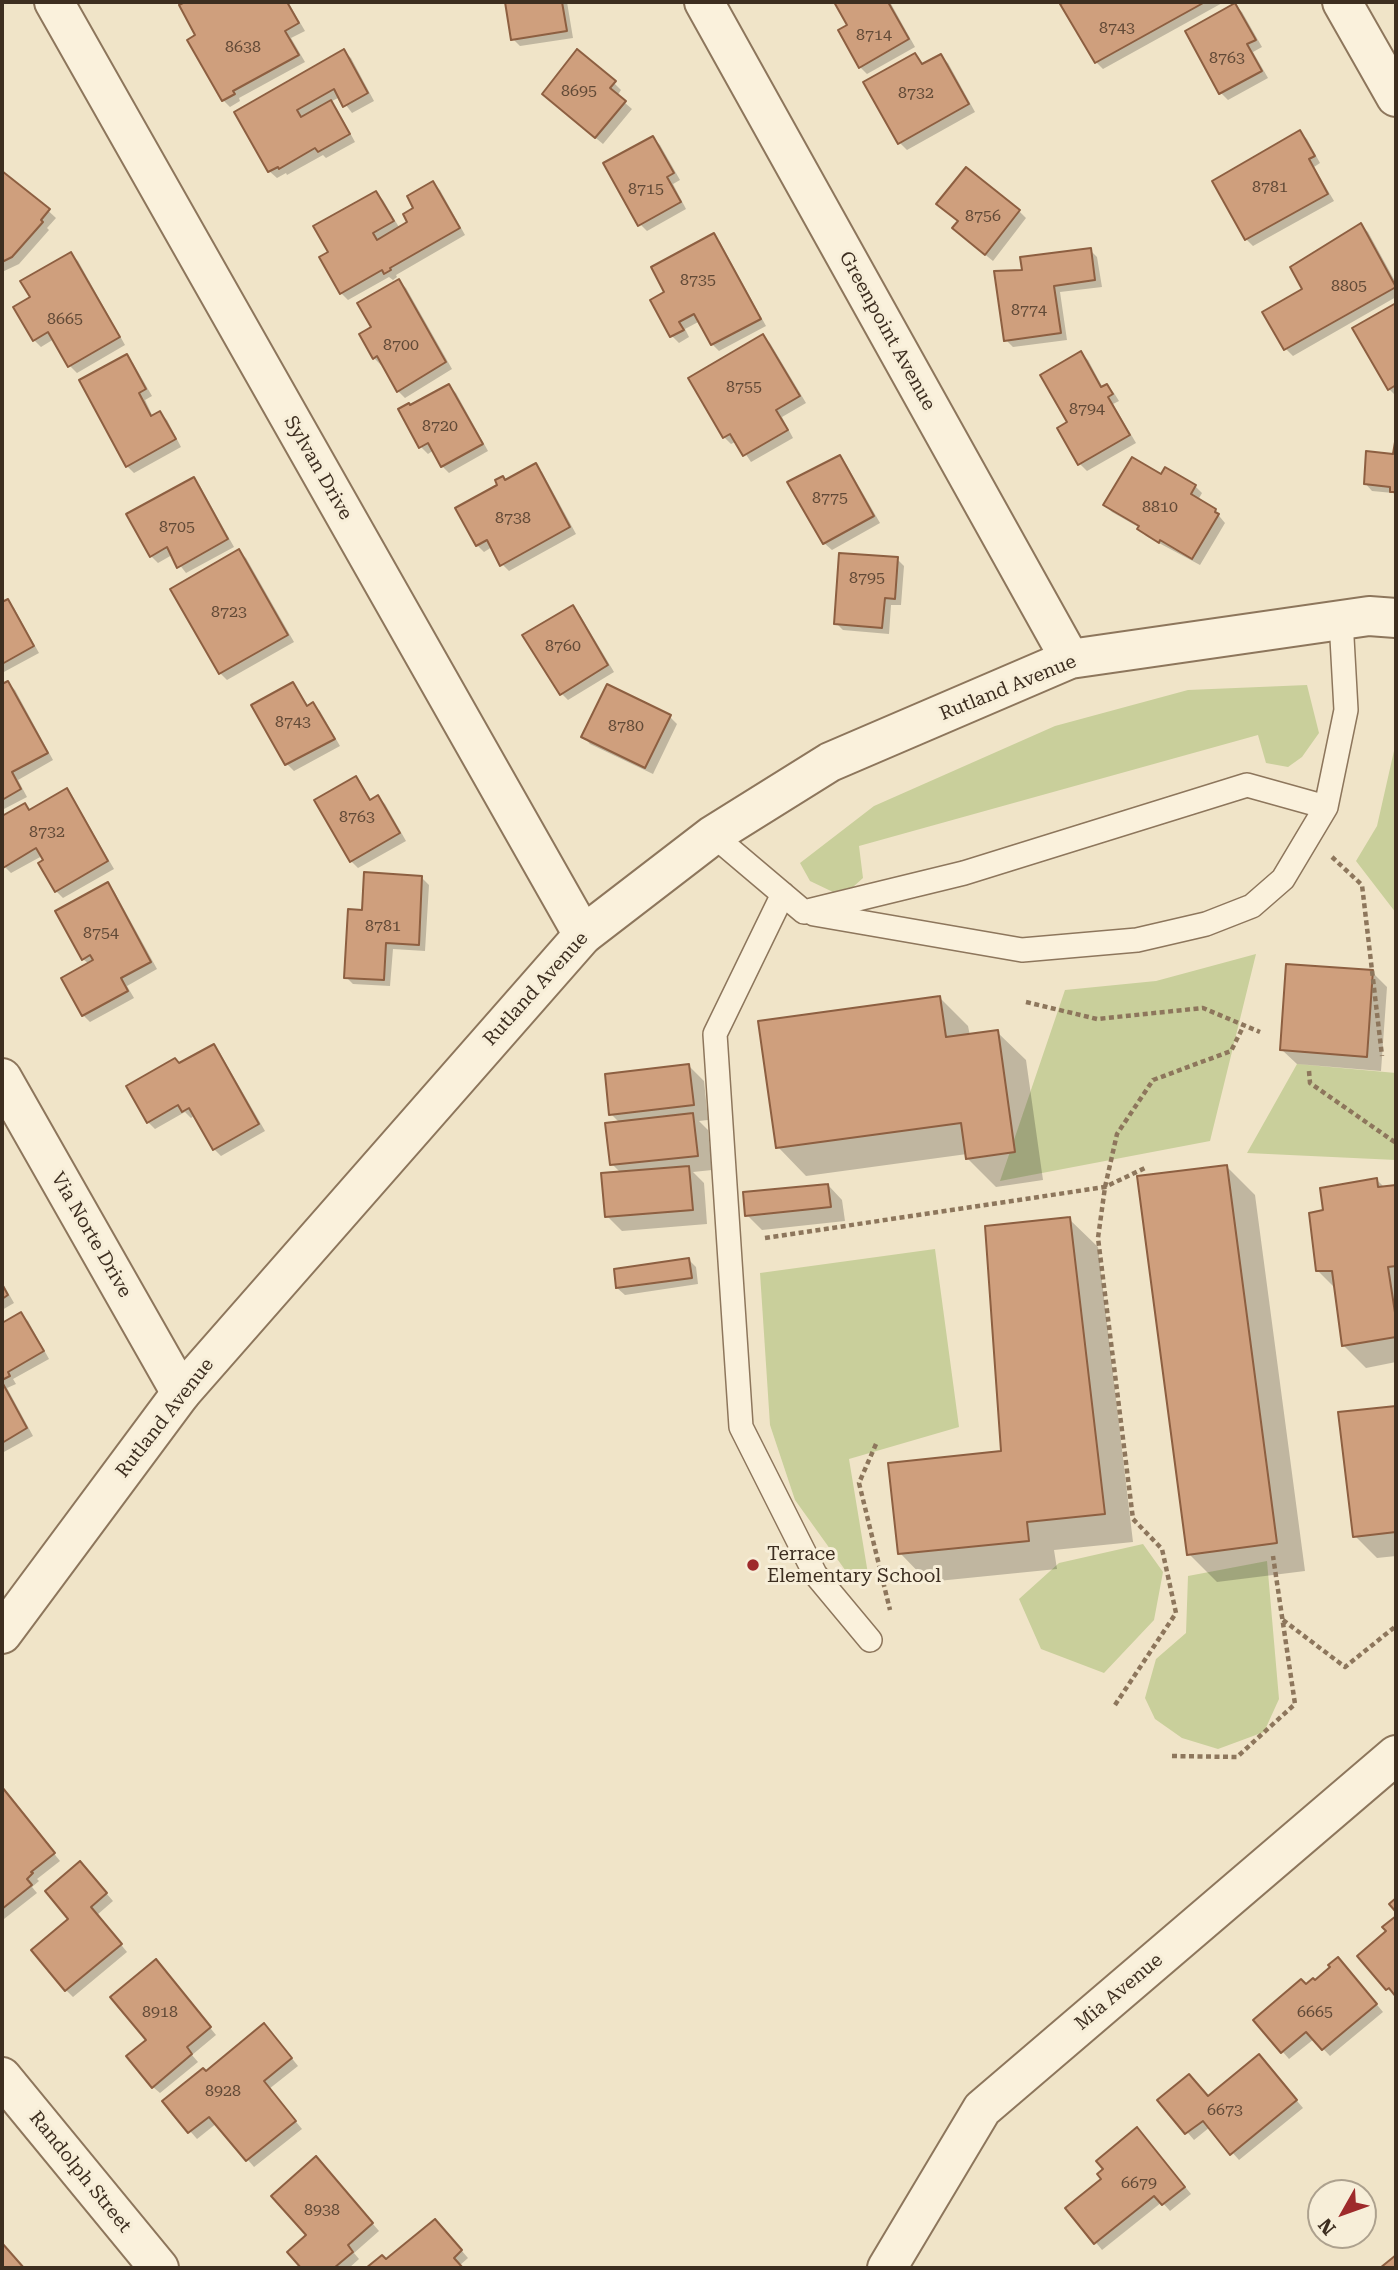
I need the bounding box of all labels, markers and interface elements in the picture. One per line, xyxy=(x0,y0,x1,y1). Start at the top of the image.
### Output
house number: 8743 xyxy=(1099,18,1135,38)
house number: 8714 xyxy=(856,25,892,45)
house number: 8638 xyxy=(225,37,261,57)
house number: 8763 xyxy=(1209,48,1245,68)
house number: 8695 xyxy=(561,81,597,101)
house number: 8732 xyxy=(898,83,934,103)
house number: 8781 xyxy=(1252,177,1288,197)
house number: 8715 xyxy=(628,179,664,199)
house number: 8756 xyxy=(965,206,1001,226)
street label: Greenpoint Avenue xyxy=(834,248,940,414)
house number: 8735 xyxy=(680,270,716,290)
house number: 8805 xyxy=(1331,276,1367,296)
house number: 8774 xyxy=(1011,300,1047,320)
house number: 8665 xyxy=(47,309,83,329)
house number: 8700 xyxy=(383,335,419,355)
house number: 8755 xyxy=(726,377,762,397)
house number: 8794 xyxy=(1069,399,1105,419)
street label: Sylvan Drive xyxy=(279,412,357,524)
house number: 8720 xyxy=(422,416,458,436)
house number: 8775 xyxy=(812,488,848,508)
house number: 8810 xyxy=(1142,497,1178,517)
house number: 8738 xyxy=(495,508,531,528)
house number: 8705 xyxy=(159,517,195,537)
house number: 8795 xyxy=(849,568,885,588)
house number: 8723 xyxy=(211,602,247,622)
house number: 8760 xyxy=(545,636,581,656)
street label: Rutland Avenue xyxy=(936,650,1080,726)
house number: 8743 xyxy=(275,712,311,732)
house number: 8780 xyxy=(608,716,644,736)
house number: 8763 xyxy=(339,807,375,827)
house number: 8732 xyxy=(29,822,65,842)
house number: 8781 xyxy=(365,916,401,936)
house number: 8754 xyxy=(83,923,119,943)
street label: Rutland Avenue xyxy=(479,927,593,1051)
street label: Via Norte Drive xyxy=(46,1168,136,1302)
street label: Rutland Avenue xyxy=(111,1354,219,1482)
place label: Terrace Elementary School xyxy=(767,1543,941,1587)
marker: Terrace Elementary School xyxy=(745,1557,761,1573)
street label: Mia Avenue xyxy=(1071,1949,1167,2035)
house number: 8918 xyxy=(142,2002,178,2022)
house number: 6665 xyxy=(1297,2002,1333,2022)
house number: 8928 xyxy=(205,2081,241,2101)
house number: 6673 xyxy=(1207,2100,1243,2120)
street label: Randolph Street xyxy=(24,2107,136,2237)
house number: 6679 xyxy=(1121,2173,1157,2193)
north arrow xyxy=(1307,2179,1377,2249)
house number: 8938 xyxy=(304,2200,340,2220)
text: N xyxy=(1314,2214,1341,2240)

